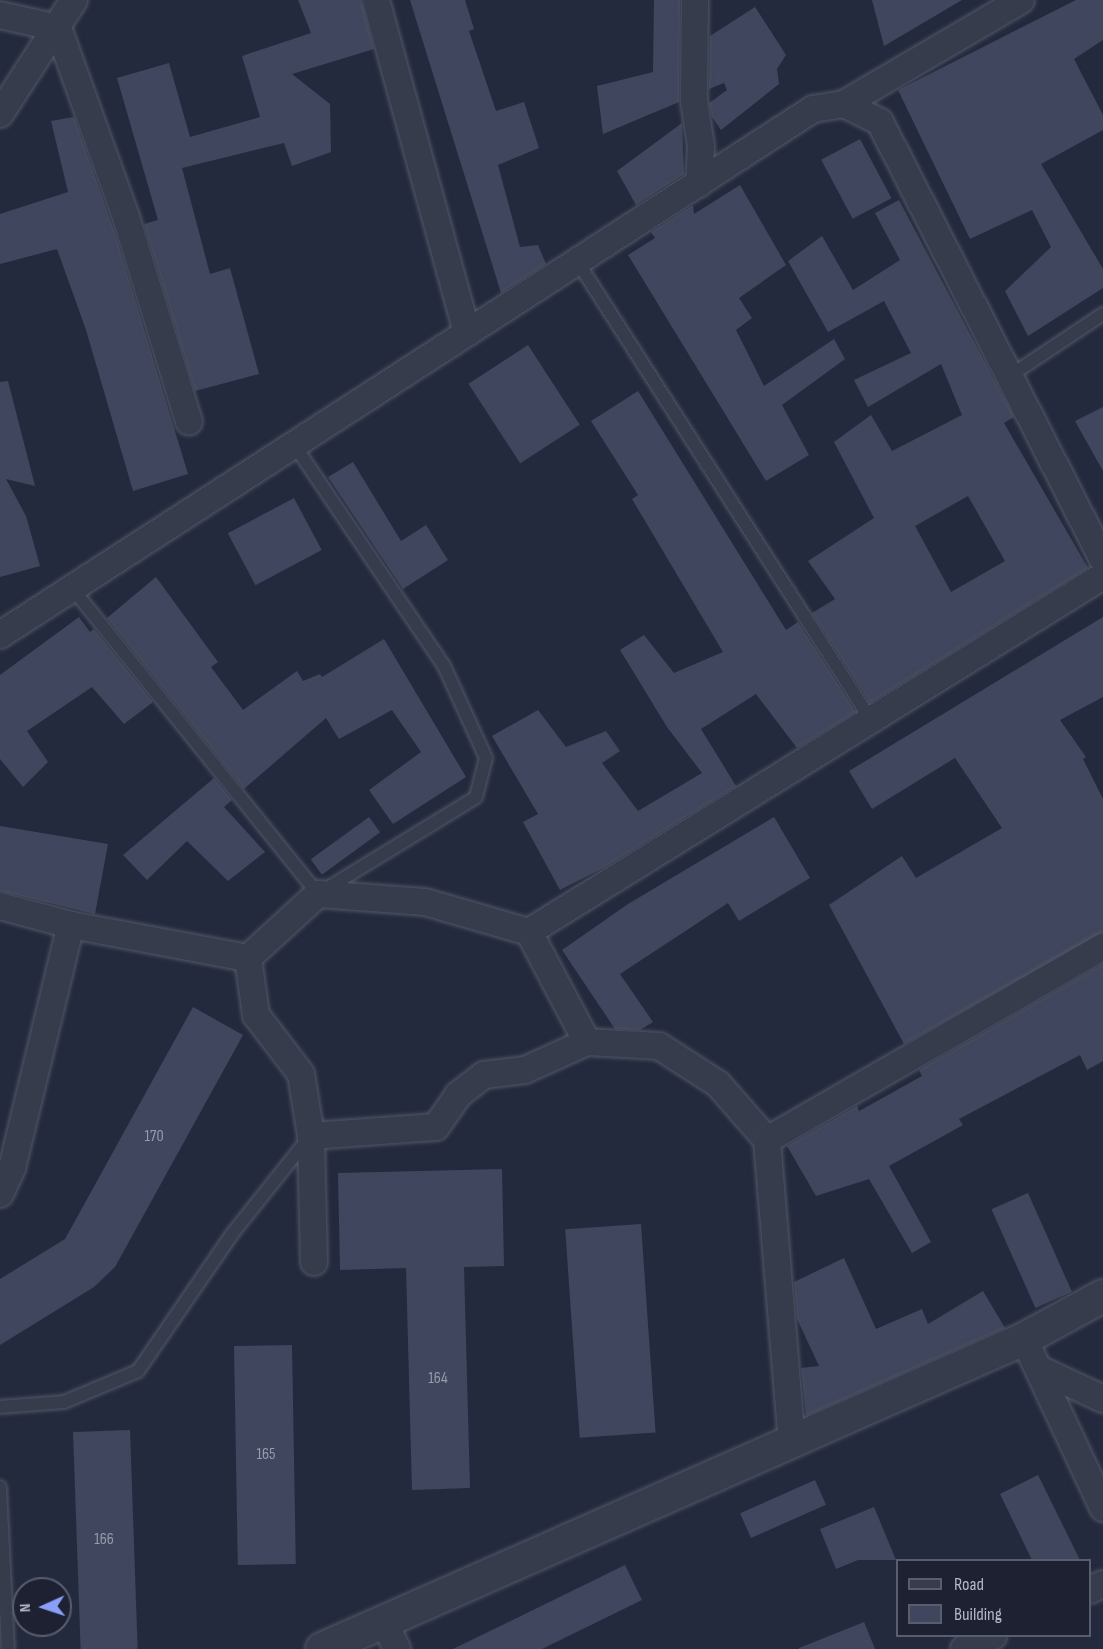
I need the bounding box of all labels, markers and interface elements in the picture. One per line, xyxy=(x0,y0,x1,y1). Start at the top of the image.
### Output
house number: 170 xyxy=(144,1127,164,1147)
house number: 164 xyxy=(428,1369,448,1389)
house number: 165 xyxy=(256,1445,276,1465)
house number: 166 xyxy=(94,1530,114,1550)
legend xyxy=(896,1559,1091,1637)
text: Road xyxy=(954,1574,984,1595)
north arrow xyxy=(12,1577,72,1637)
text: N xyxy=(16,1603,35,1613)
text: Building xyxy=(954,1604,1002,1625)

